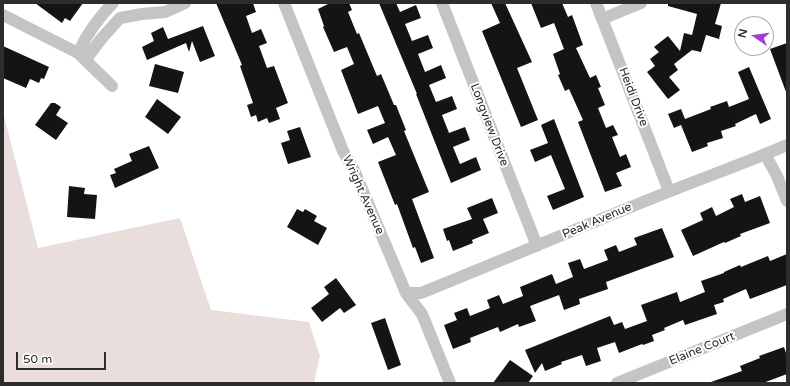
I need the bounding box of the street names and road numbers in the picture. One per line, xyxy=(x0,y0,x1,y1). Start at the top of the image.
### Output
street label: Heidi Drive xyxy=(615,66,651,128)
street label: Longview Drive xyxy=(467,82,511,168)
street label: Wright Avenue xyxy=(339,153,387,237)
street label: Peak Avenue xyxy=(560,200,634,242)
street label: Elaine Court xyxy=(667,329,737,369)

